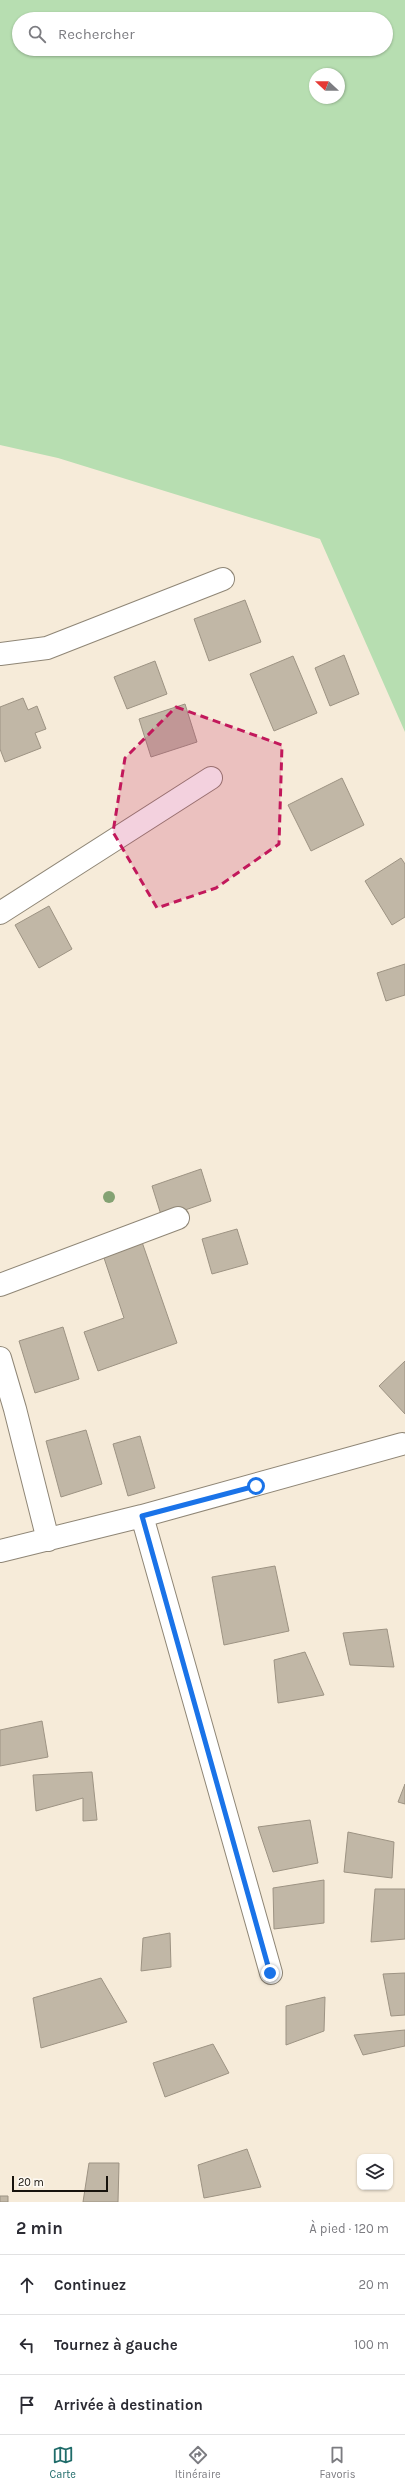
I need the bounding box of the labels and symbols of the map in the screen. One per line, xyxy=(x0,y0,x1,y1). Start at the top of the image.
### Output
north arrow xyxy=(309,68,345,104)
route start xyxy=(247,1477,265,1495)
route end xyxy=(261,1964,279,1982)
scale bar xyxy=(12,2174,108,2193)

